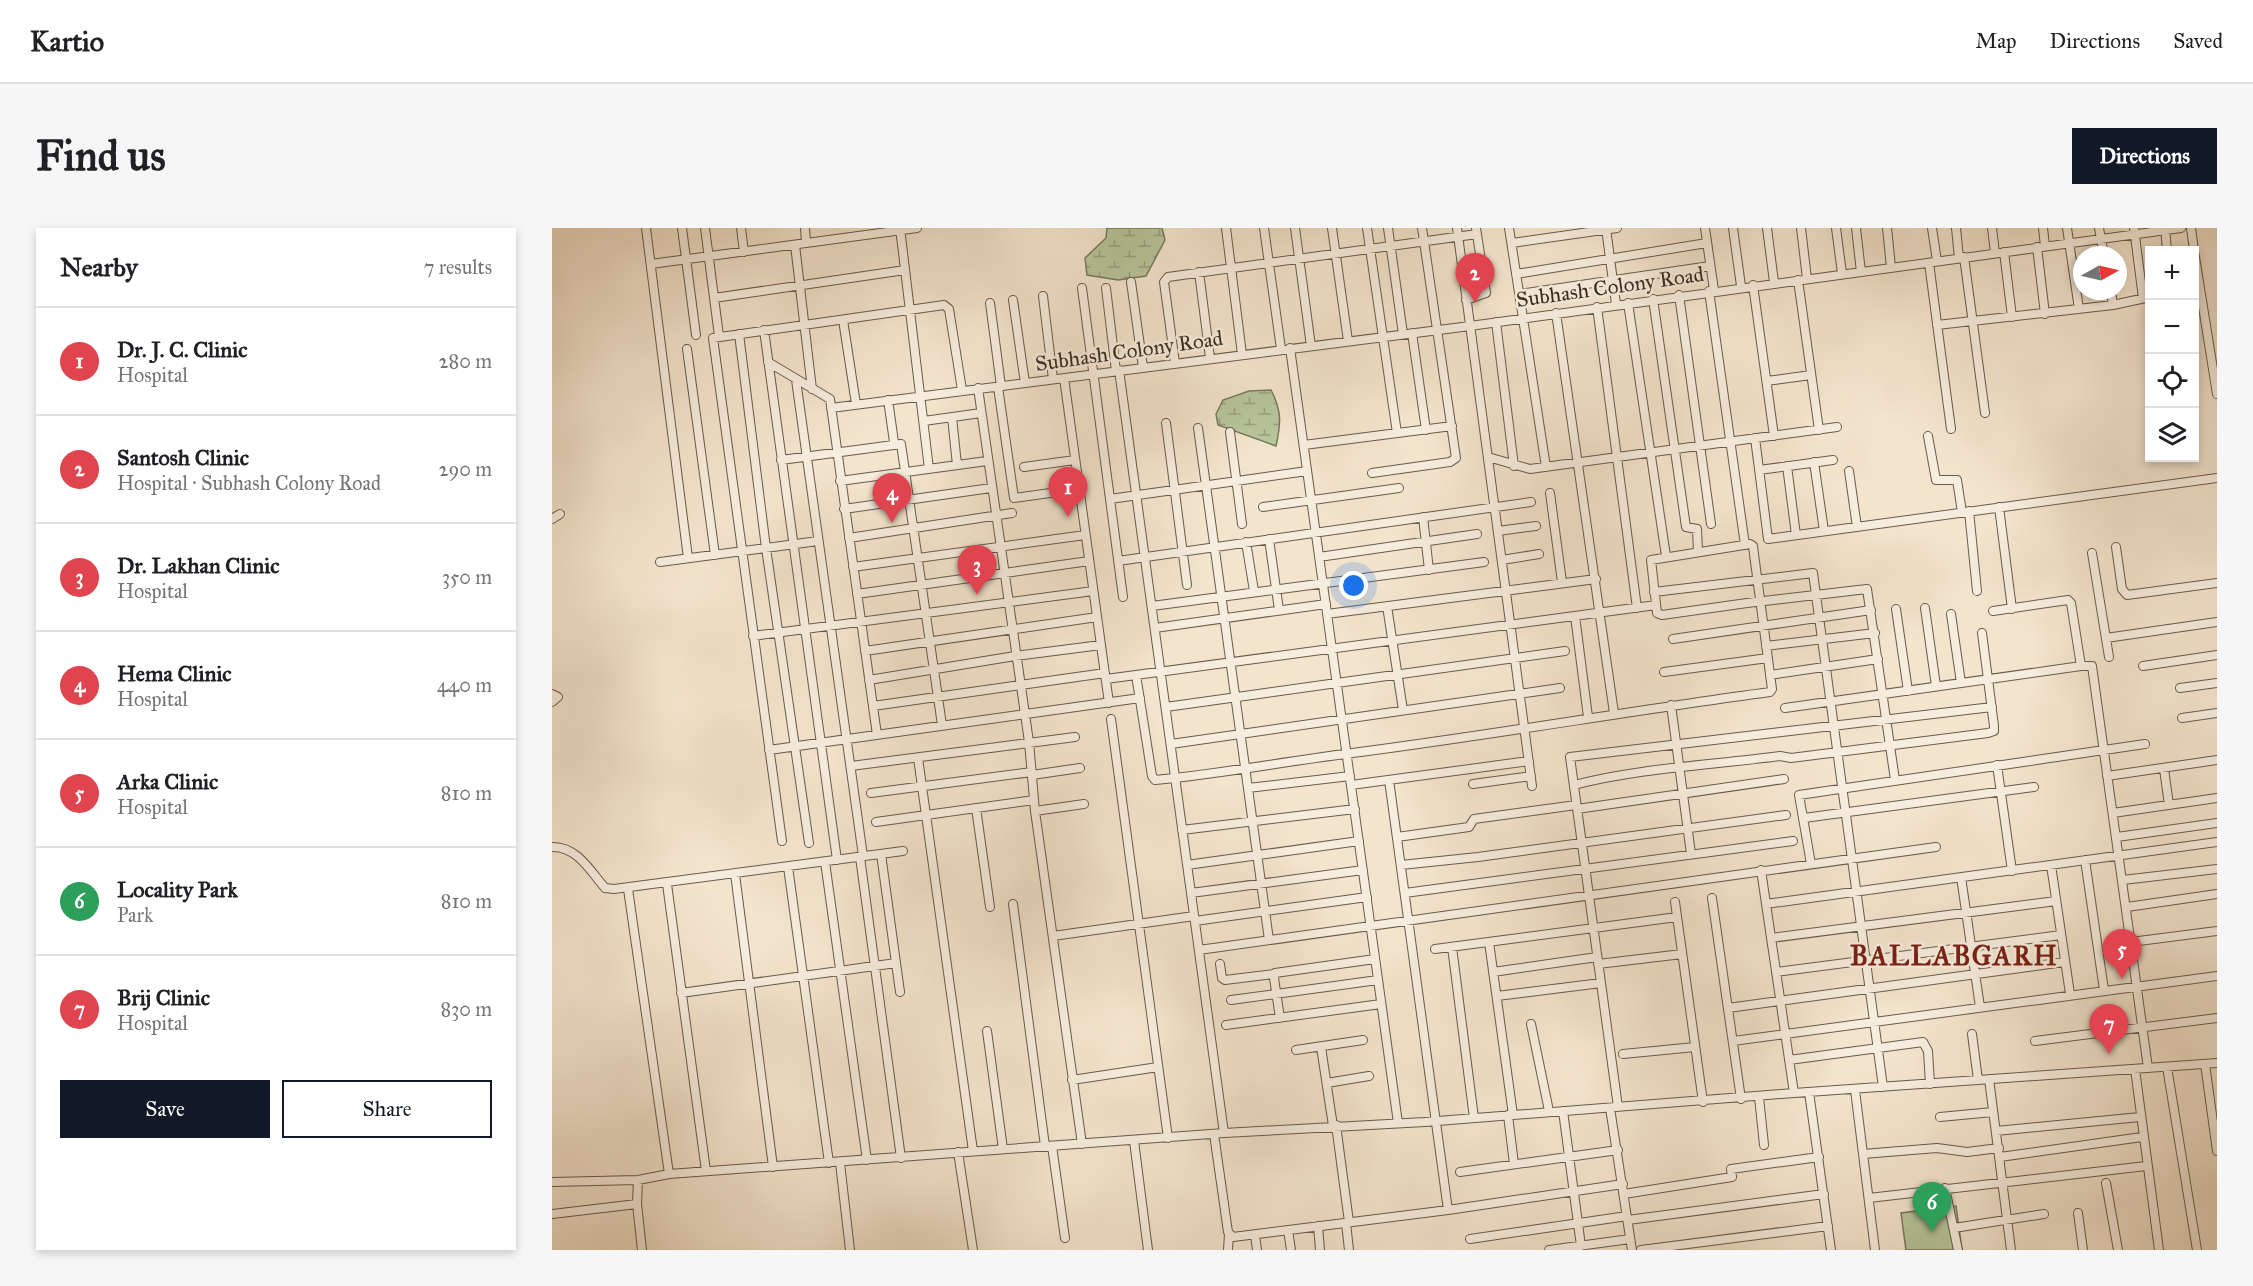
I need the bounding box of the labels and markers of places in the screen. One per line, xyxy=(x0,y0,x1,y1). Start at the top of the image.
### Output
pin: 2 xyxy=(1456,254,1494,303)
pin: 1 xyxy=(1048,468,1088,517)
pin: 4 xyxy=(872,474,912,523)
pin: 3 xyxy=(958,546,996,595)
pin: 5 xyxy=(2102,930,2142,979)
pin: 7 xyxy=(2090,1004,2128,1054)
pin: 6 xyxy=(1912,1182,1952,1232)

